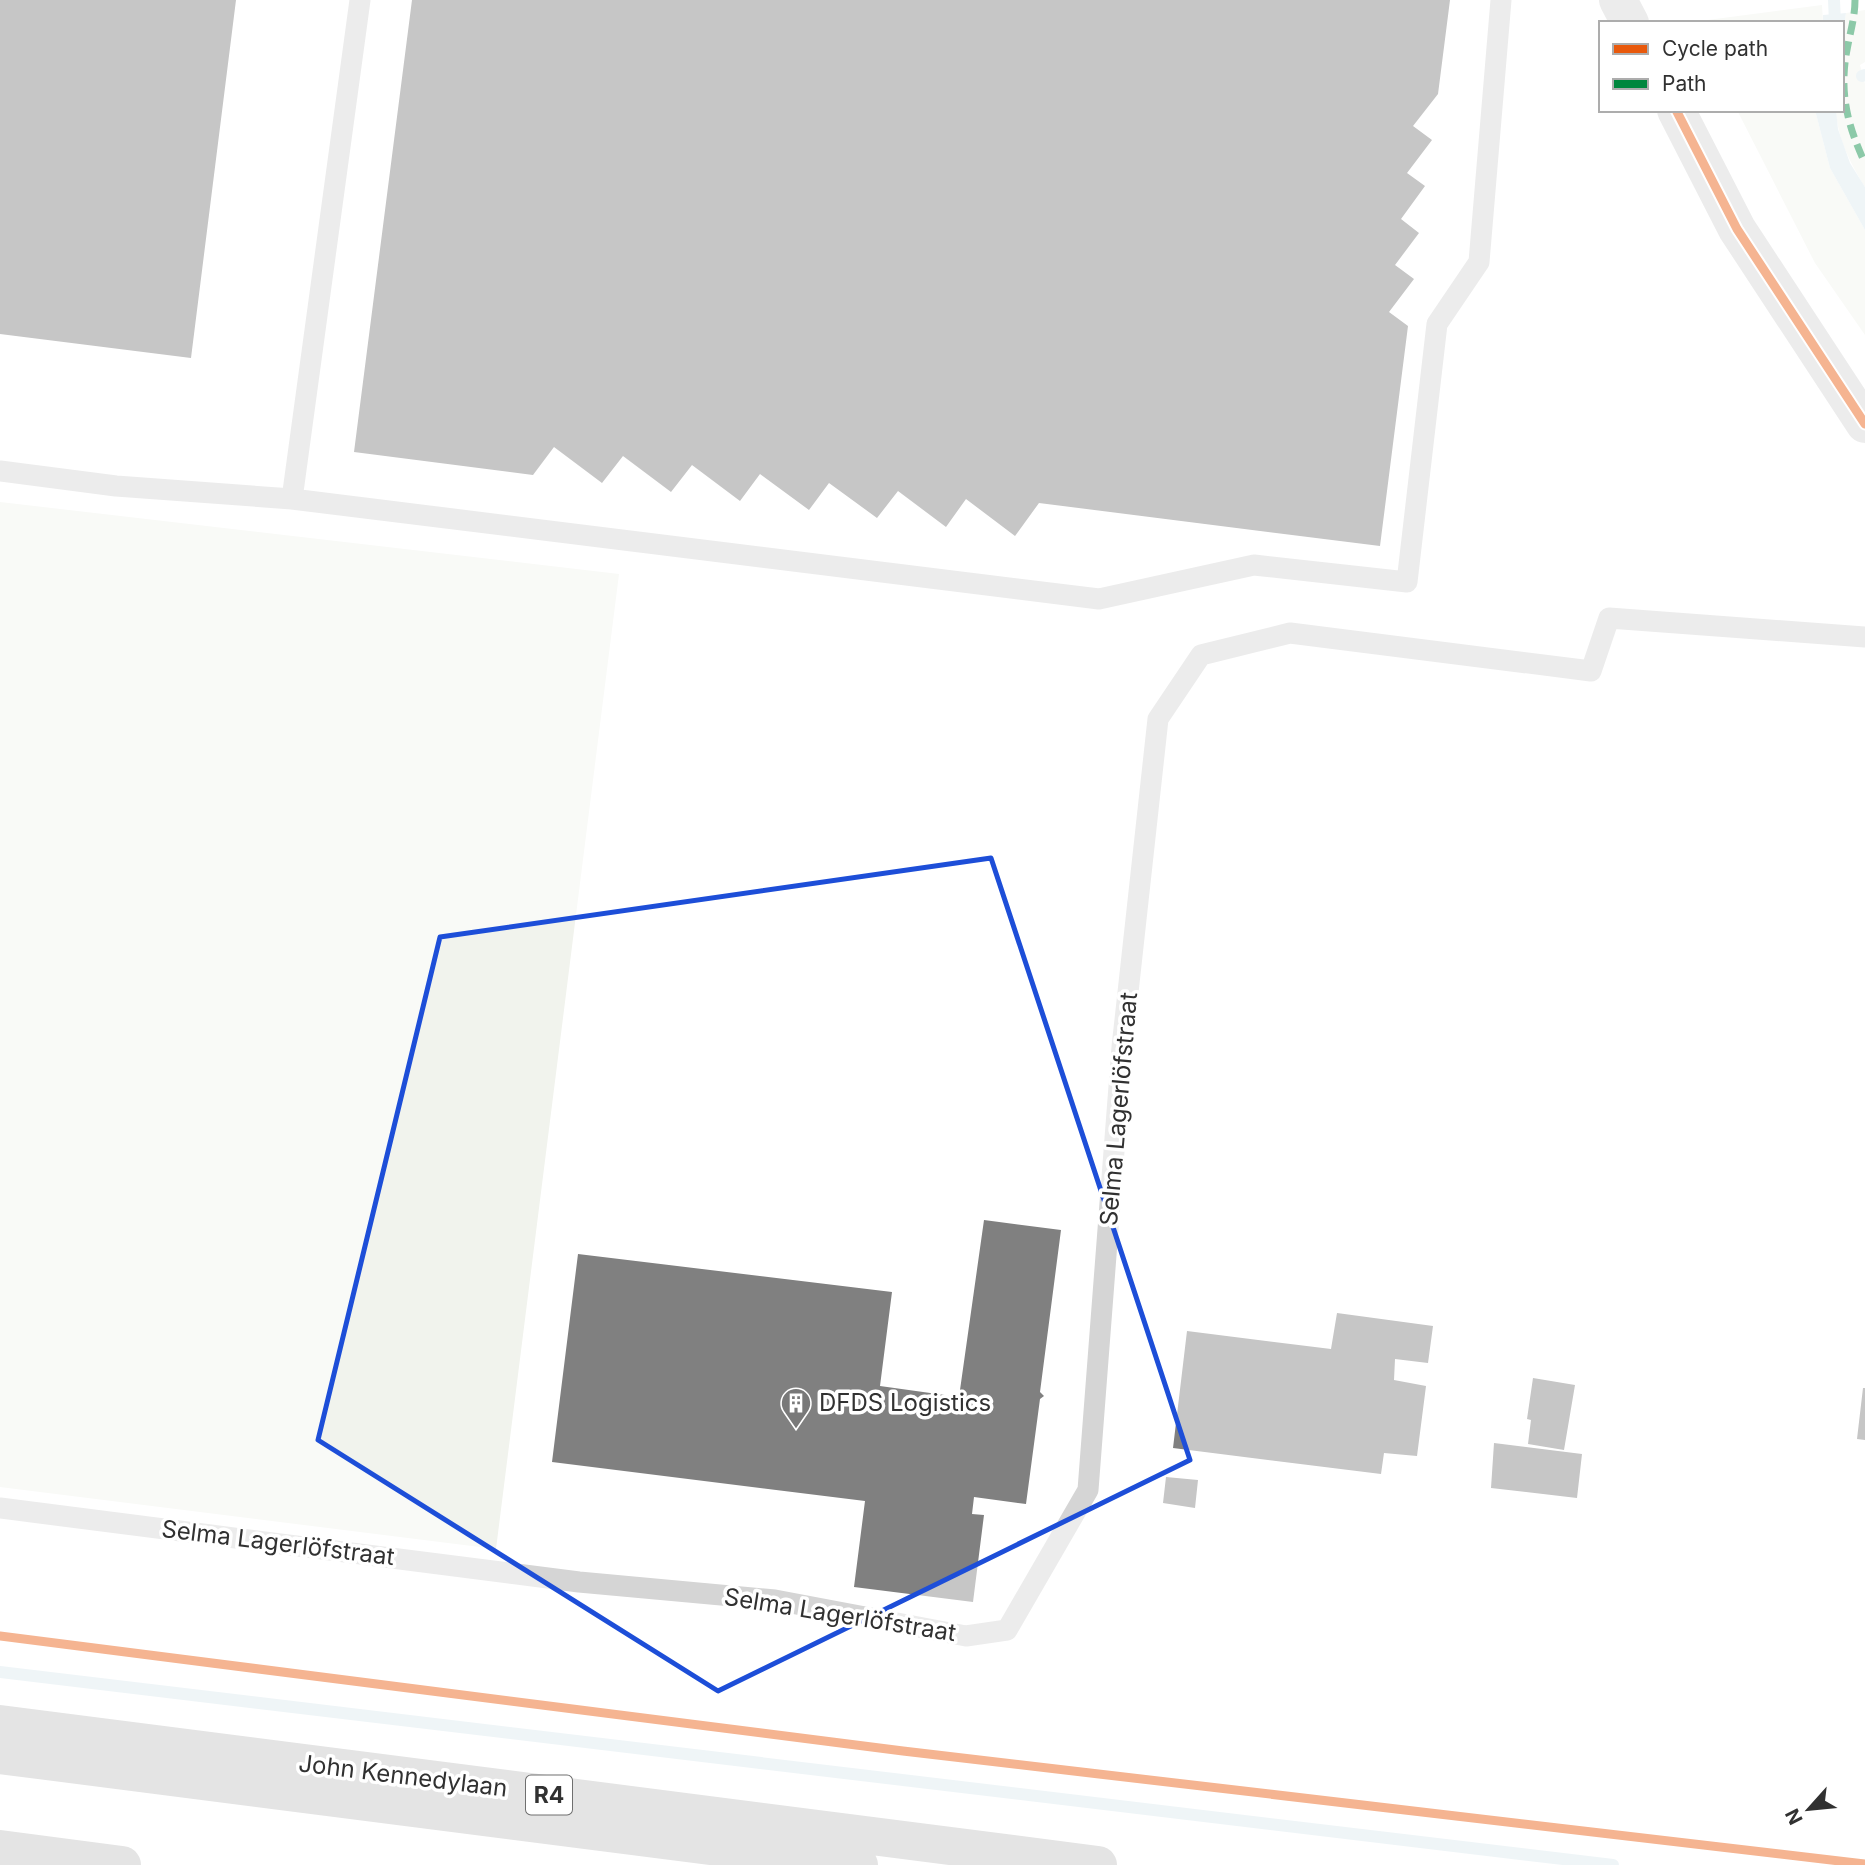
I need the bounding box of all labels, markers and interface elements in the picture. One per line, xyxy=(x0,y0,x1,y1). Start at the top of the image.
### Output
legend xyxy=(1599,21,1844,112)
text: Cycle path xyxy=(1662,36,1768,61)
text: Path xyxy=(1662,71,1707,96)
street label: Selma Lagerlöfstraat xyxy=(1094,991,1143,1227)
building icon: DFDS Logistics xyxy=(779,1386,813,1430)
place label: DFDS Logistics xyxy=(819,1388,991,1417)
street label: Selma Lagerlöfstraat xyxy=(160,1514,396,1571)
street label: Selma Lagerlöfstraat xyxy=(722,1582,958,1647)
street label: John Kennedylaan xyxy=(297,1748,509,1803)
north arrow xyxy=(1774,1774,1844,1844)
road number: R4 xyxy=(526,1776,572,1814)
text: N xyxy=(1781,1805,1808,1828)

